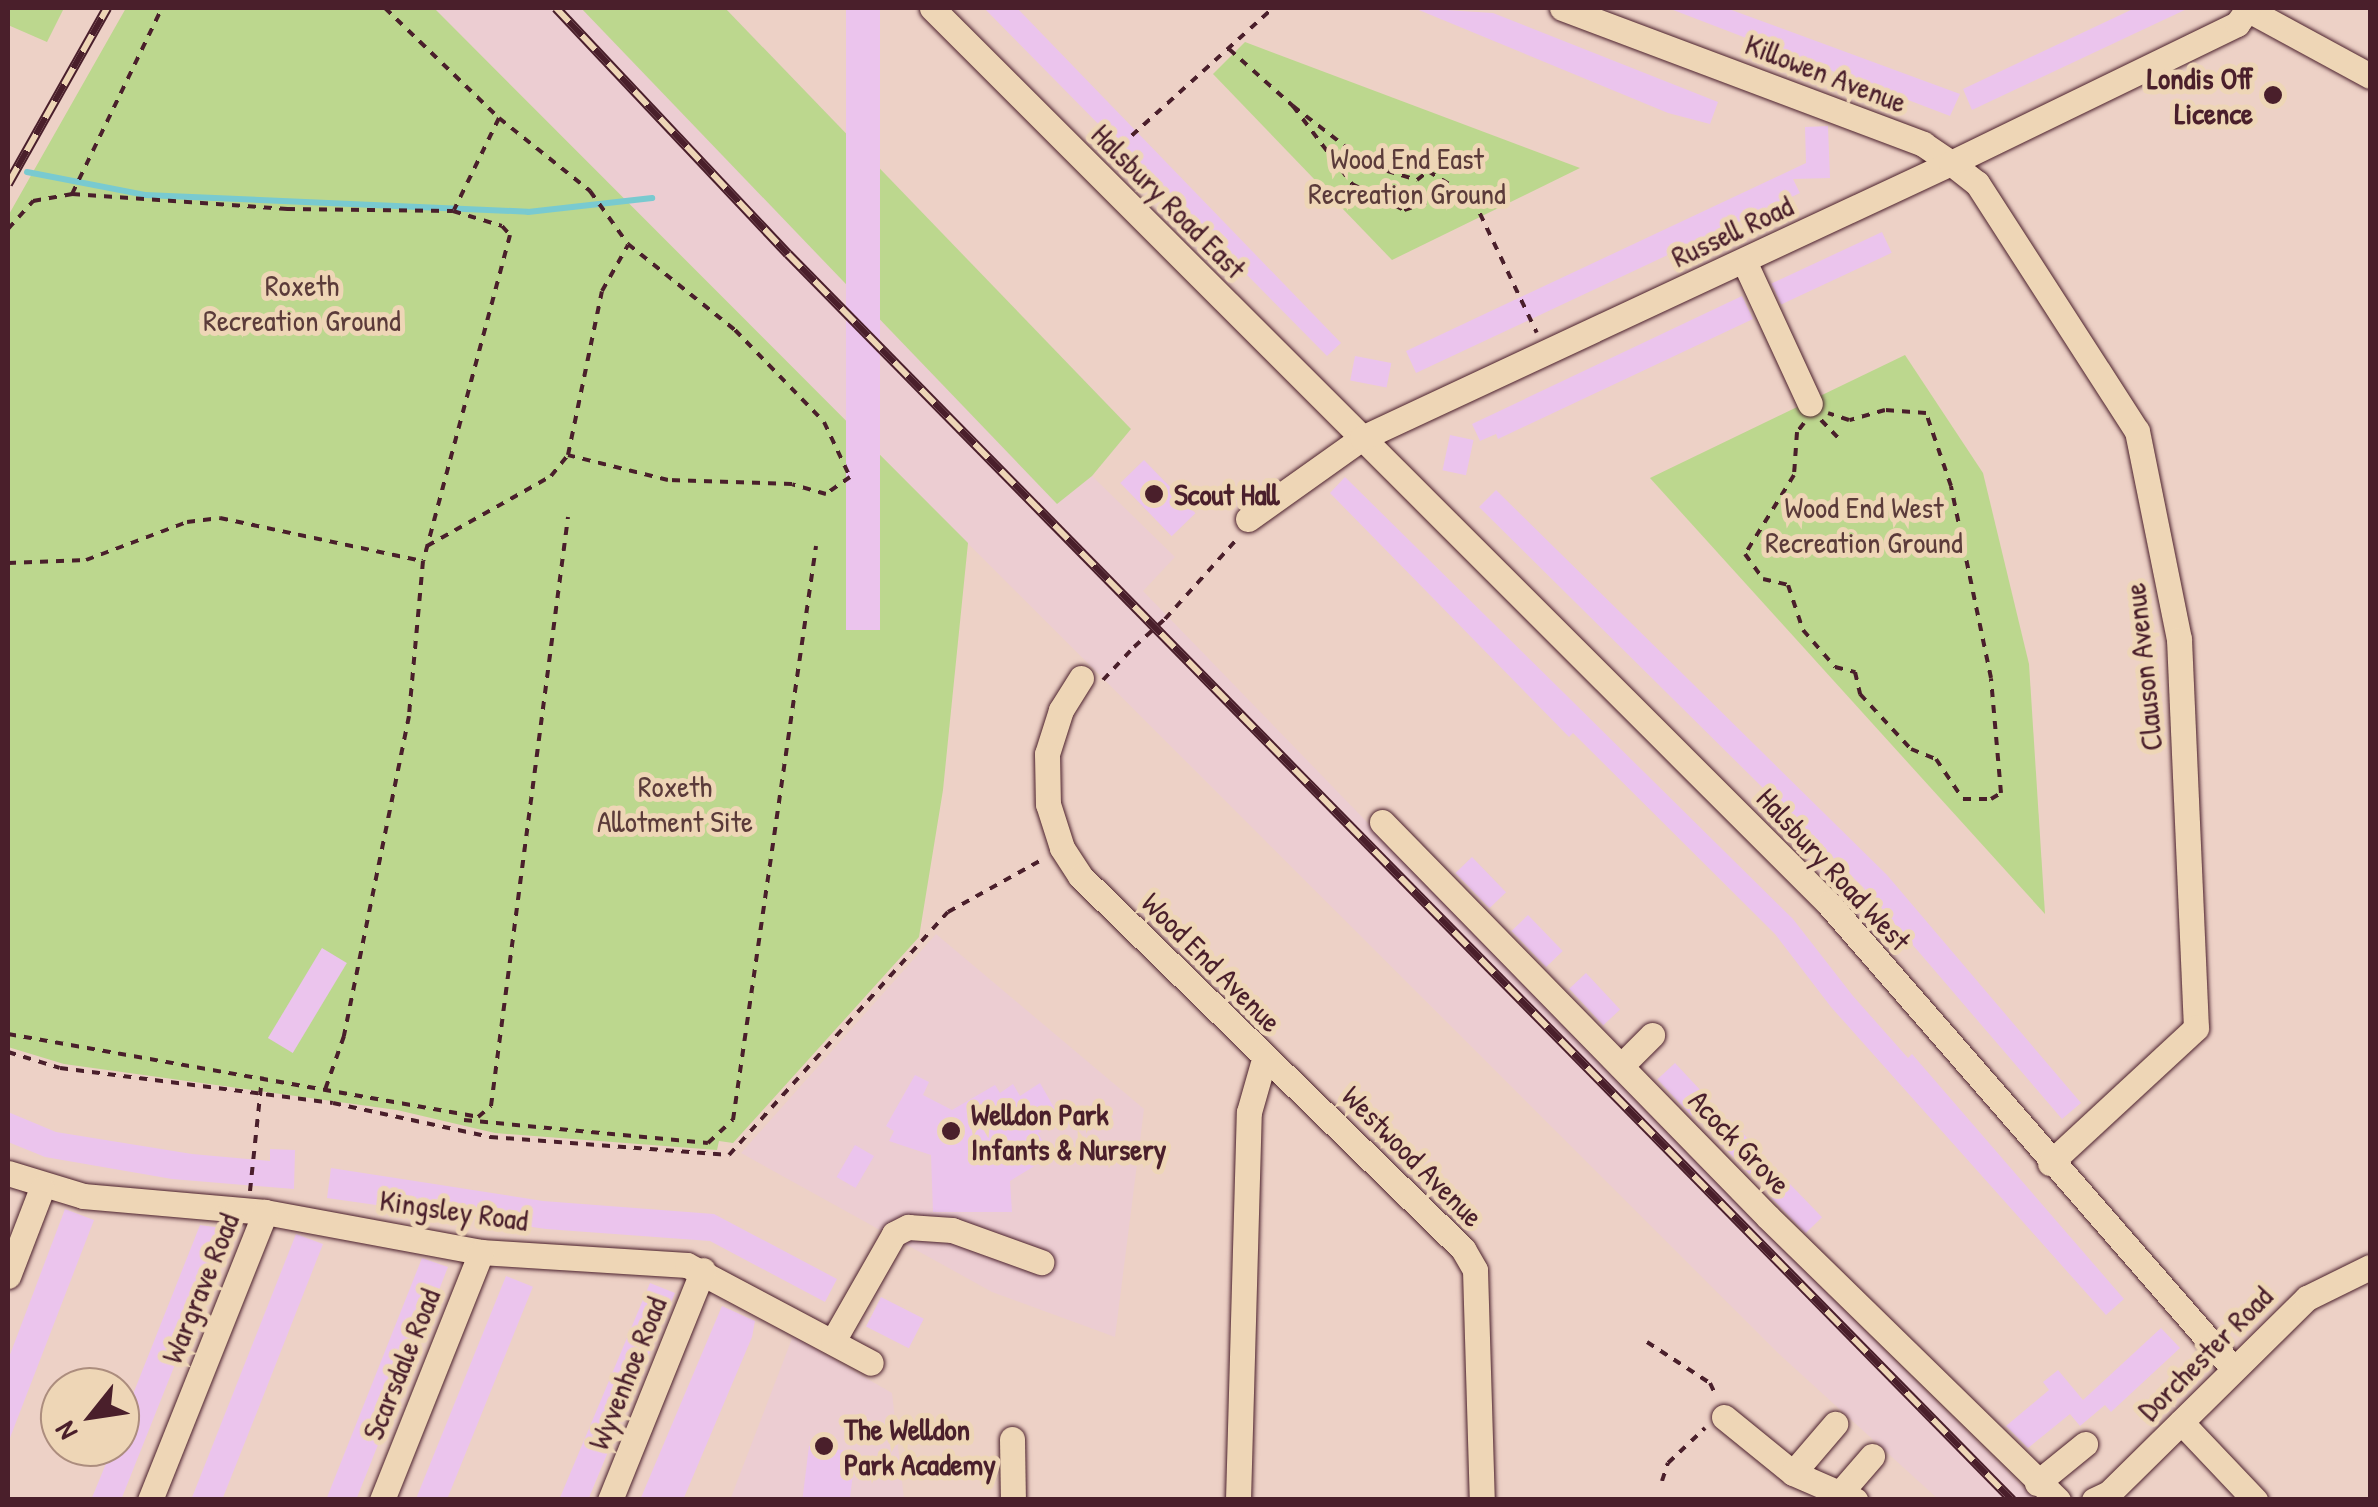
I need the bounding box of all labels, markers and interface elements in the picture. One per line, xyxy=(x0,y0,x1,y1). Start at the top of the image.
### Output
street label: Killowen Avenue xyxy=(1740,26,1912,120)
place label: Londis Off Licence xyxy=(2147,60,2253,130)
marker: Londis Off Licence xyxy=(2262,84,2284,106)
street label: Halsbury Road East xyxy=(1084,116,1254,286)
park label: Wood End East Recreation Ground xyxy=(1308,140,1506,210)
street label: Russell Road xyxy=(1666,187,1798,275)
park label: Roxeth Recreation Ground xyxy=(203,267,401,338)
place label: Scout Hall xyxy=(1174,476,1279,512)
marker: Scout Hall xyxy=(1143,483,1165,505)
park label: Wood End West Recreation Ground xyxy=(1765,489,1963,560)
street label: Clauson Avenue xyxy=(2116,581,2170,753)
park label: Roxeth Allotment Site xyxy=(597,768,753,838)
street label: Halsbury Road West xyxy=(1750,780,1918,958)
street label: Wood End Avenue xyxy=(1135,885,1289,1039)
street label: Westwood Avenue xyxy=(1335,1078,1491,1234)
street label: Acock Grove xyxy=(1681,1082,1799,1202)
place label: Welldon Park Infants & Nursery xyxy=(971,1096,1167,1166)
marker: Welldon Park Infants & Nursery xyxy=(940,1120,962,1142)
street label: Kingsley Road xyxy=(377,1182,531,1238)
street label: Wargrave Road xyxy=(154,1208,246,1368)
street label: Dorchester Road xyxy=(2130,1278,2280,1428)
street label: Scarsdale Road xyxy=(354,1283,448,1445)
street label: Wyvenhoe Road xyxy=(580,1291,674,1455)
north arrow xyxy=(40,1367,140,1467)
place label: The Welldon Park Academy xyxy=(844,1411,996,1482)
text: N xyxy=(46,1415,86,1447)
marker: The Welldon Park Academy xyxy=(813,1435,835,1457)

